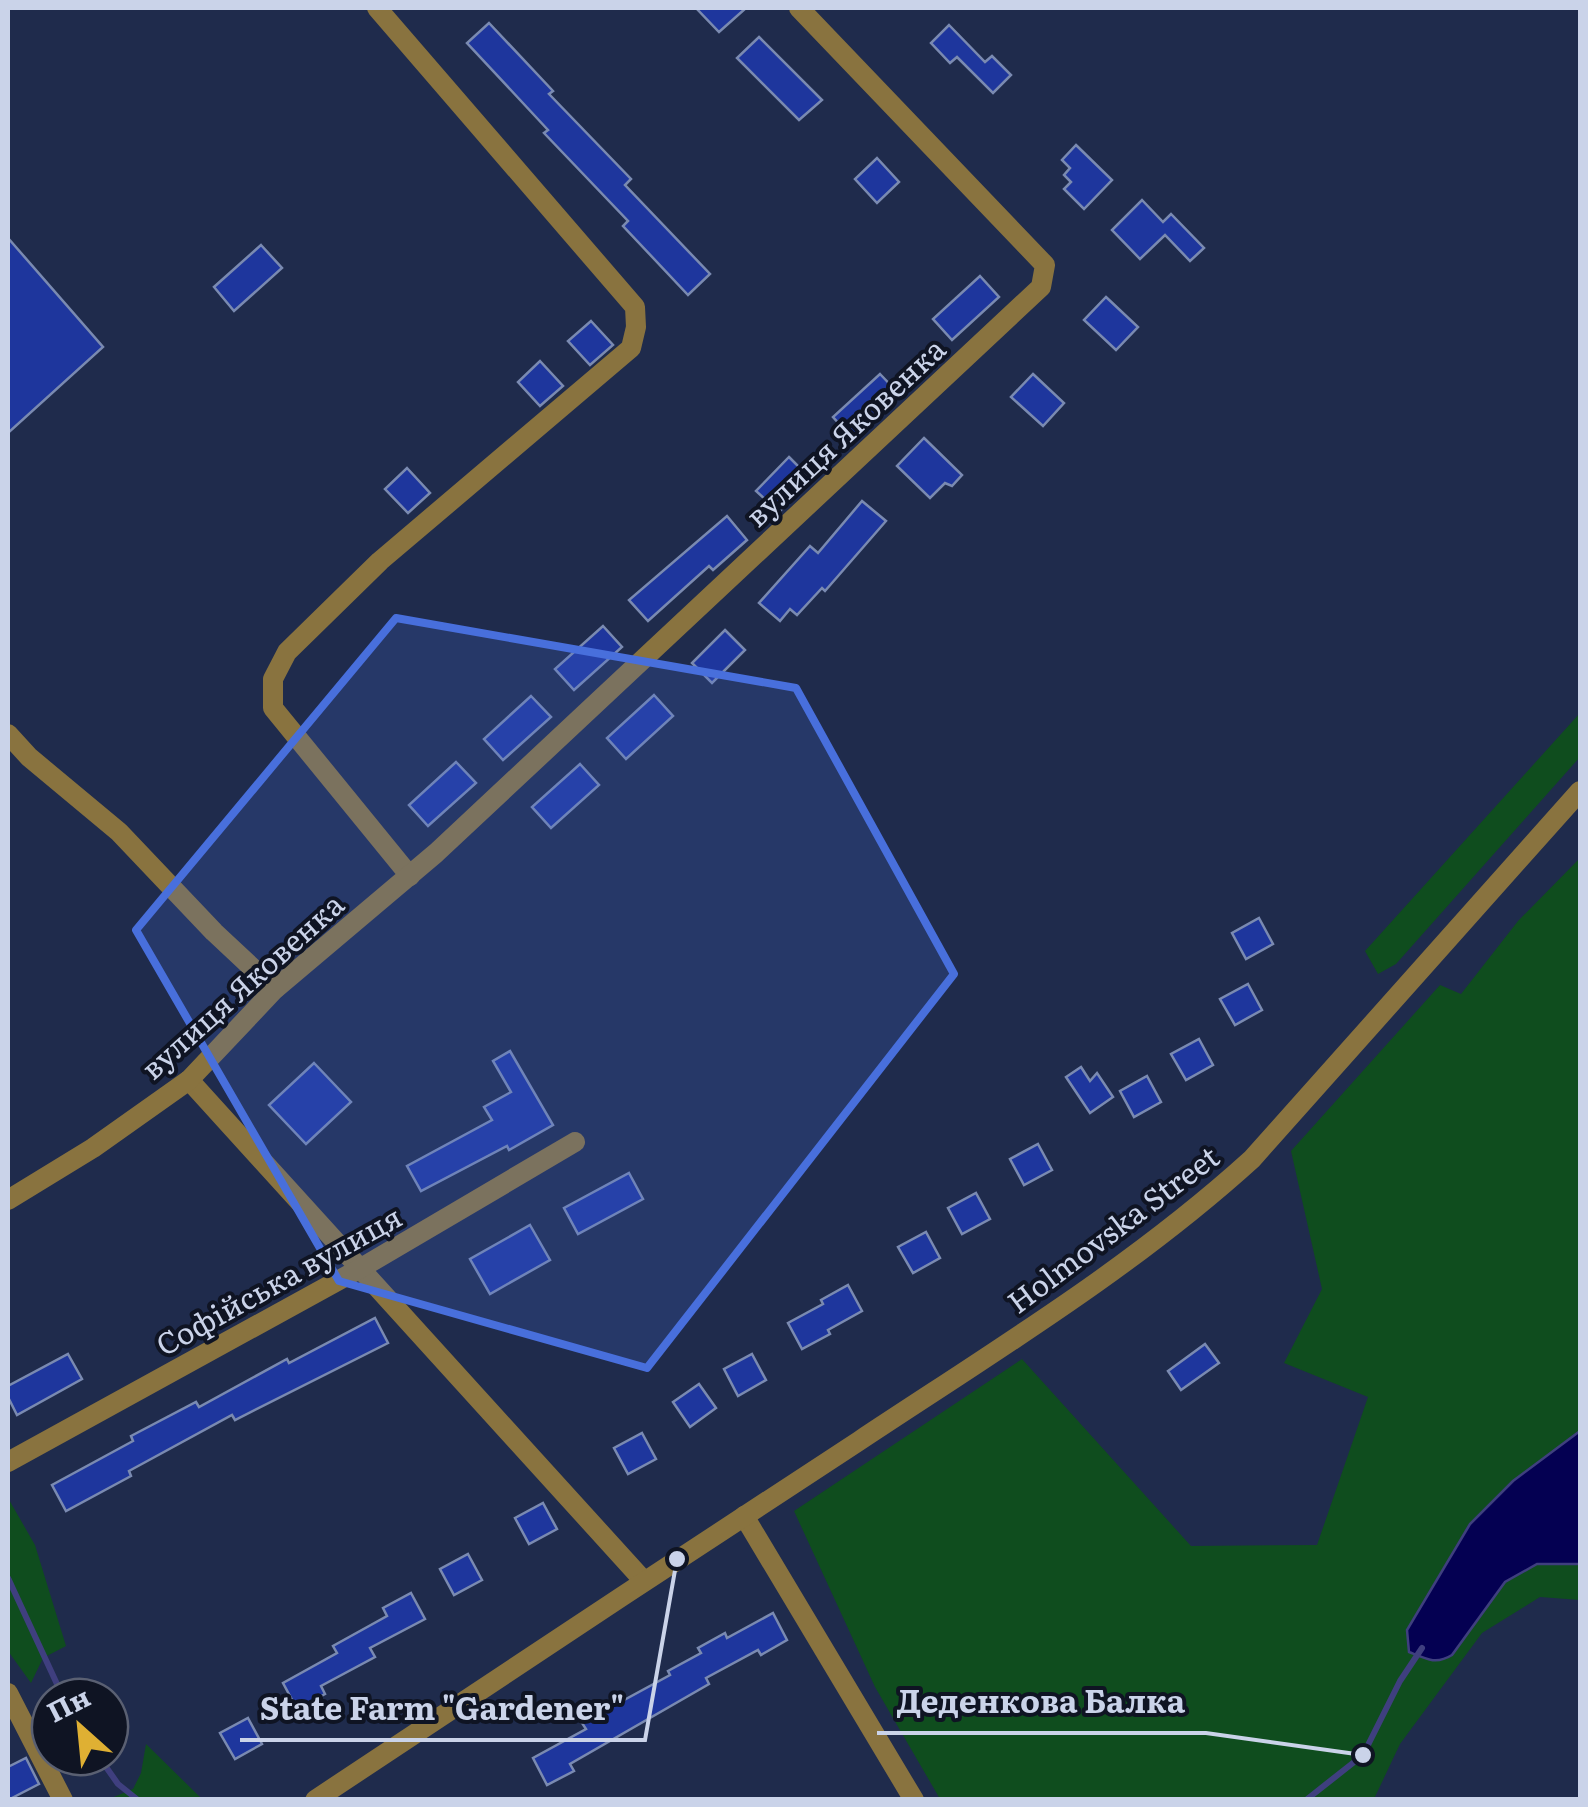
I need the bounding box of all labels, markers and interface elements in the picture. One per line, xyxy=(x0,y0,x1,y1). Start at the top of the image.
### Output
street label: вулиця Яковенка xyxy=(734,326,955,536)
street label: вулиця Яковенка xyxy=(130,881,353,1088)
street label: Holmovska Street xyxy=(997,1134,1227,1322)
street label: Софійська вулиця xyxy=(147,1193,409,1365)
callout: Деденкова Балка xyxy=(877,1671,1206,1733)
text: Пн xyxy=(39,1674,97,1732)
text: Деденкова Балка xyxy=(897,1675,1186,1723)
north arrow xyxy=(30,1677,130,1777)
callout: State Farm "Gardener" xyxy=(240,1678,645,1740)
text: State Farm "Gardener" xyxy=(260,1682,624,1730)

